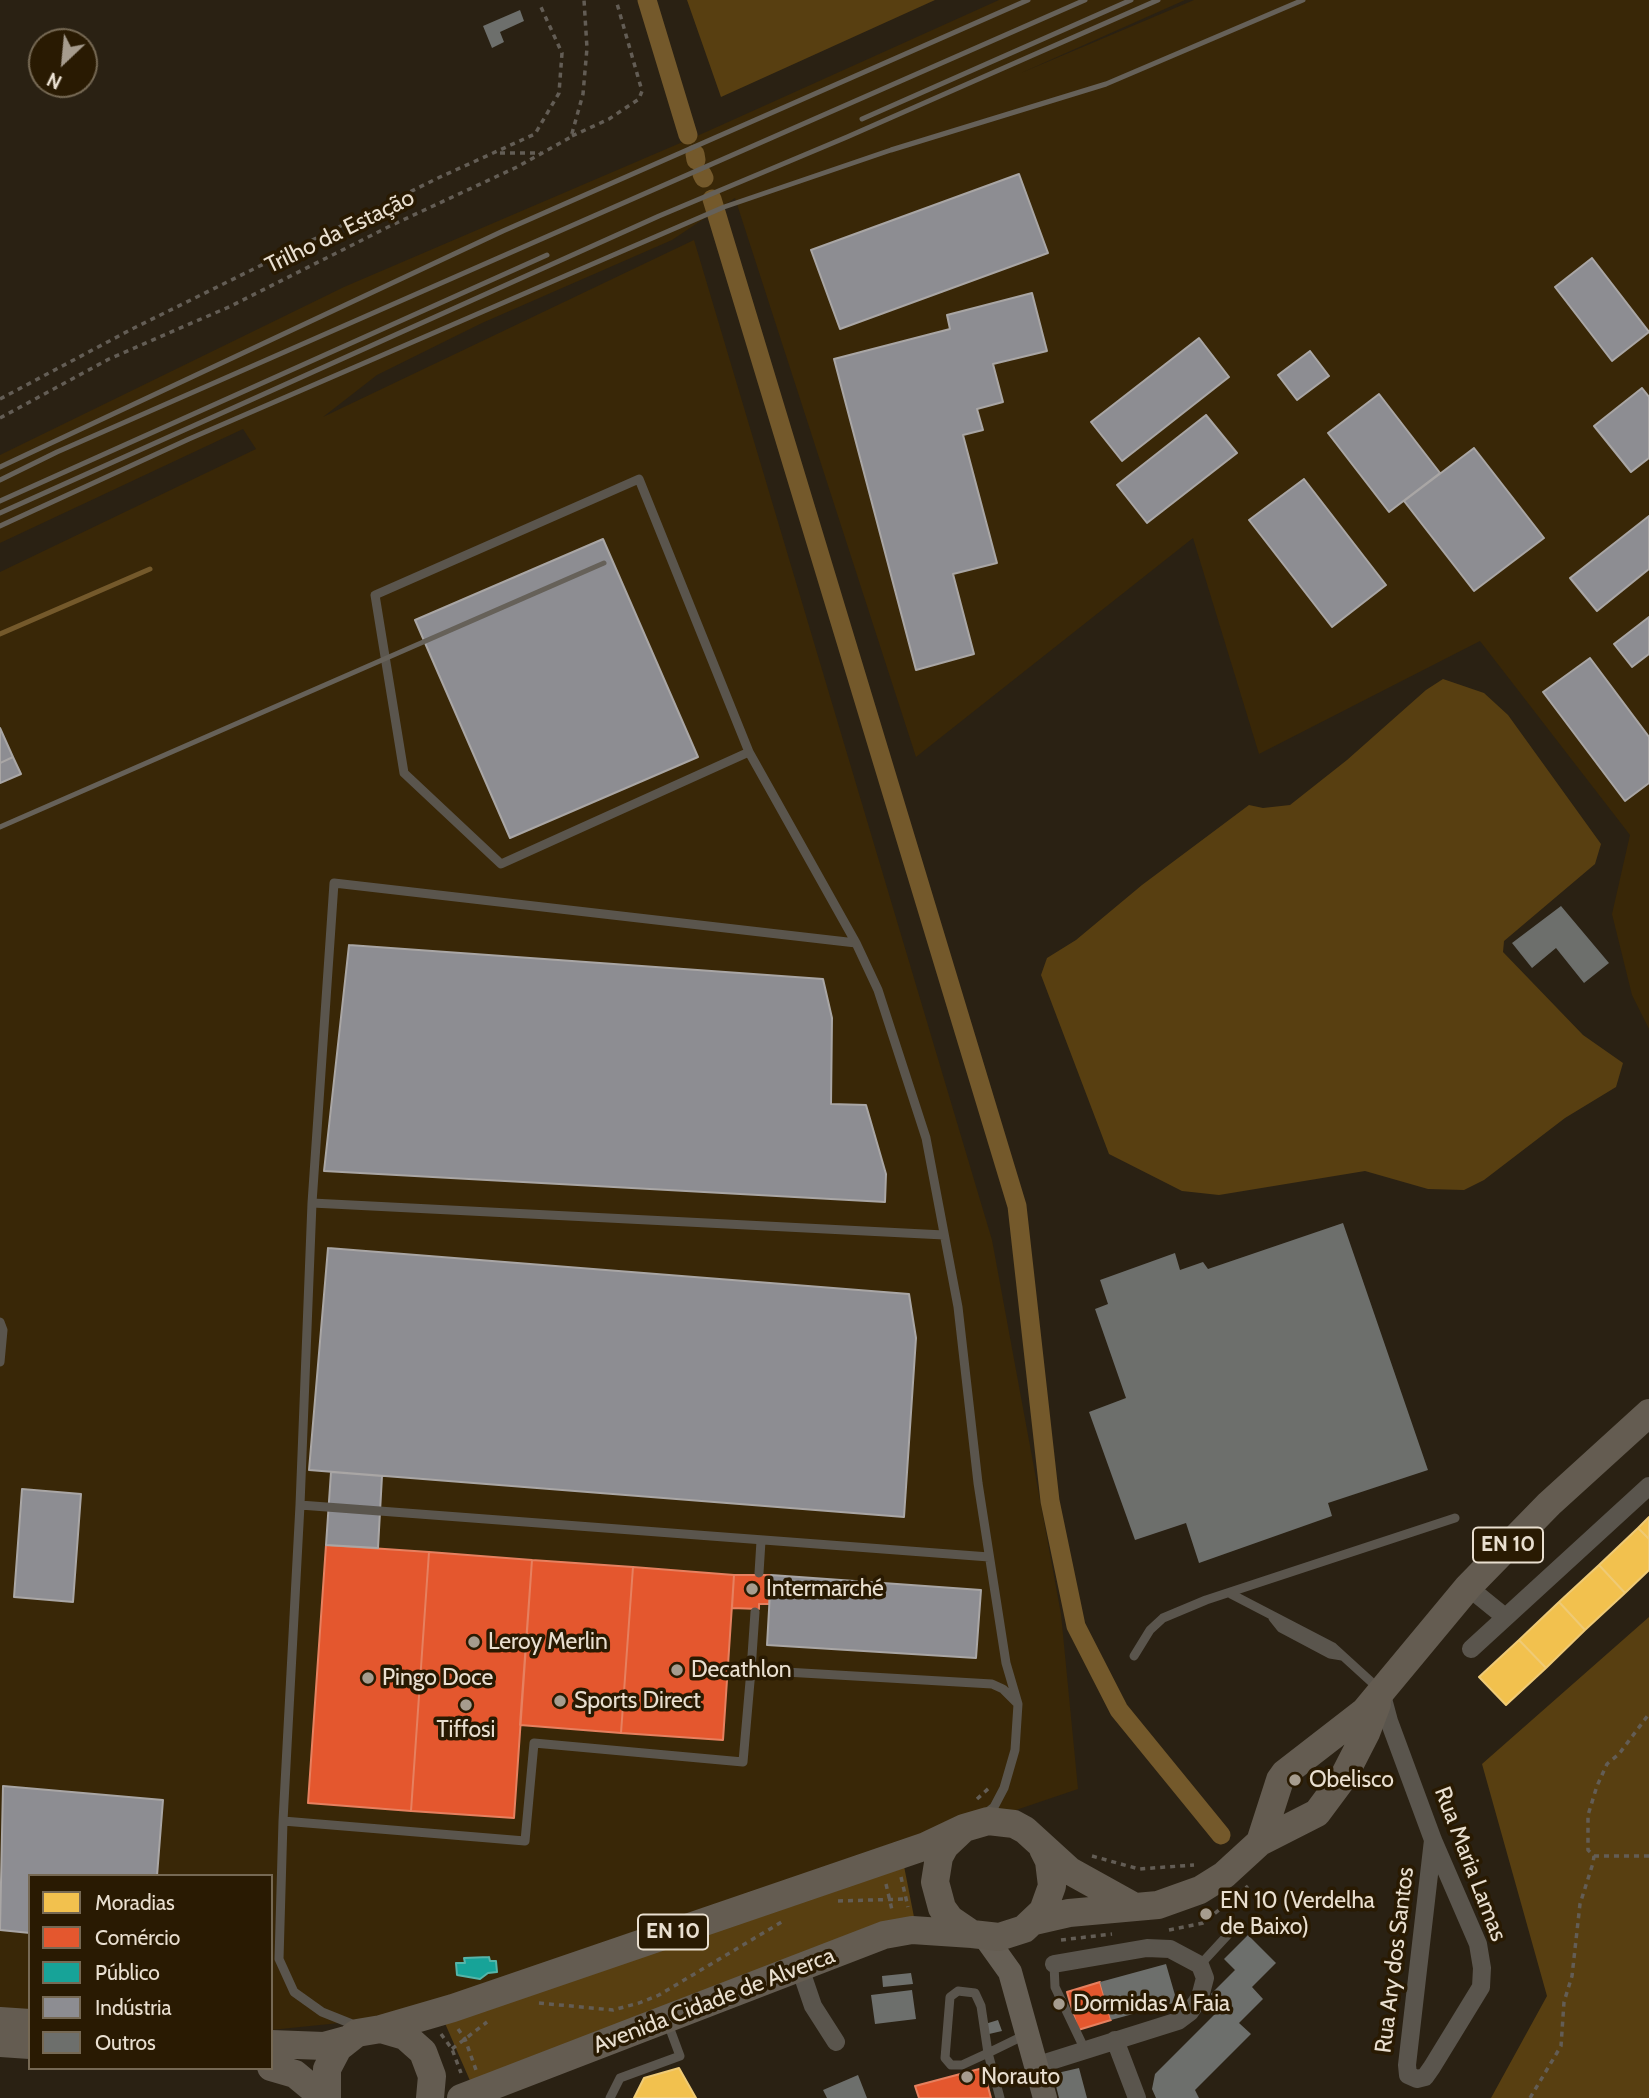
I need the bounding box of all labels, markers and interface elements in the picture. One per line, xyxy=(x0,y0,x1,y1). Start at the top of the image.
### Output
north arrow xyxy=(28,28,98,98)
text: N xyxy=(43,67,66,94)
street label: Trilho da Estação xyxy=(261,184,419,280)
road number: EN 10 xyxy=(1473,1528,1543,1562)
place label: Intermarché xyxy=(766,1575,884,1603)
marker: Intermarché xyxy=(744,1581,760,1597)
place label: Leroy Merlin xyxy=(488,1628,608,1656)
marker: Leroy Merlin xyxy=(466,1634,482,1650)
place label: Decathlon xyxy=(691,1656,792,1684)
marker: Decathlon xyxy=(669,1662,685,1678)
place label: Pingo Doce xyxy=(382,1664,493,1692)
marker: Pingo Doce xyxy=(360,1670,376,1686)
place label: Sports Direct xyxy=(574,1687,701,1715)
marker: Sports Direct xyxy=(552,1693,568,1709)
marker: Tiffosi xyxy=(458,1697,474,1713)
place label: Tiffosi xyxy=(437,1716,495,1744)
place label: Obelisco xyxy=(1309,1766,1394,1794)
marker: Obelisco xyxy=(1287,1772,1303,1788)
street label: Rua Maria Lamas xyxy=(1428,1783,1512,1945)
street label: Rua Ary dos Santos xyxy=(1370,1865,1420,2055)
legend xyxy=(28,1874,273,2070)
place label: EN 10 (Verdelha de Baixo) xyxy=(1220,1887,1375,1941)
text: Moradias xyxy=(95,1890,175,1915)
marker: EN 10 (Verdelha de Baixo) xyxy=(1198,1906,1214,1922)
road number: EN 10 xyxy=(638,1914,708,1950)
text: Comércio xyxy=(95,1925,180,1950)
street label: Avenida Cidade de Alverca xyxy=(589,1942,839,2060)
text: Público xyxy=(95,1960,160,1985)
place label: Dormidas A Faia xyxy=(1073,1990,1230,2018)
text: Indústria xyxy=(95,1995,172,2020)
marker: Dormidas A Faia xyxy=(1051,1996,1067,2012)
text: Outros xyxy=(95,2030,156,2055)
place label: Norauto xyxy=(981,2063,1060,2091)
marker: Norauto xyxy=(959,2069,975,2085)

